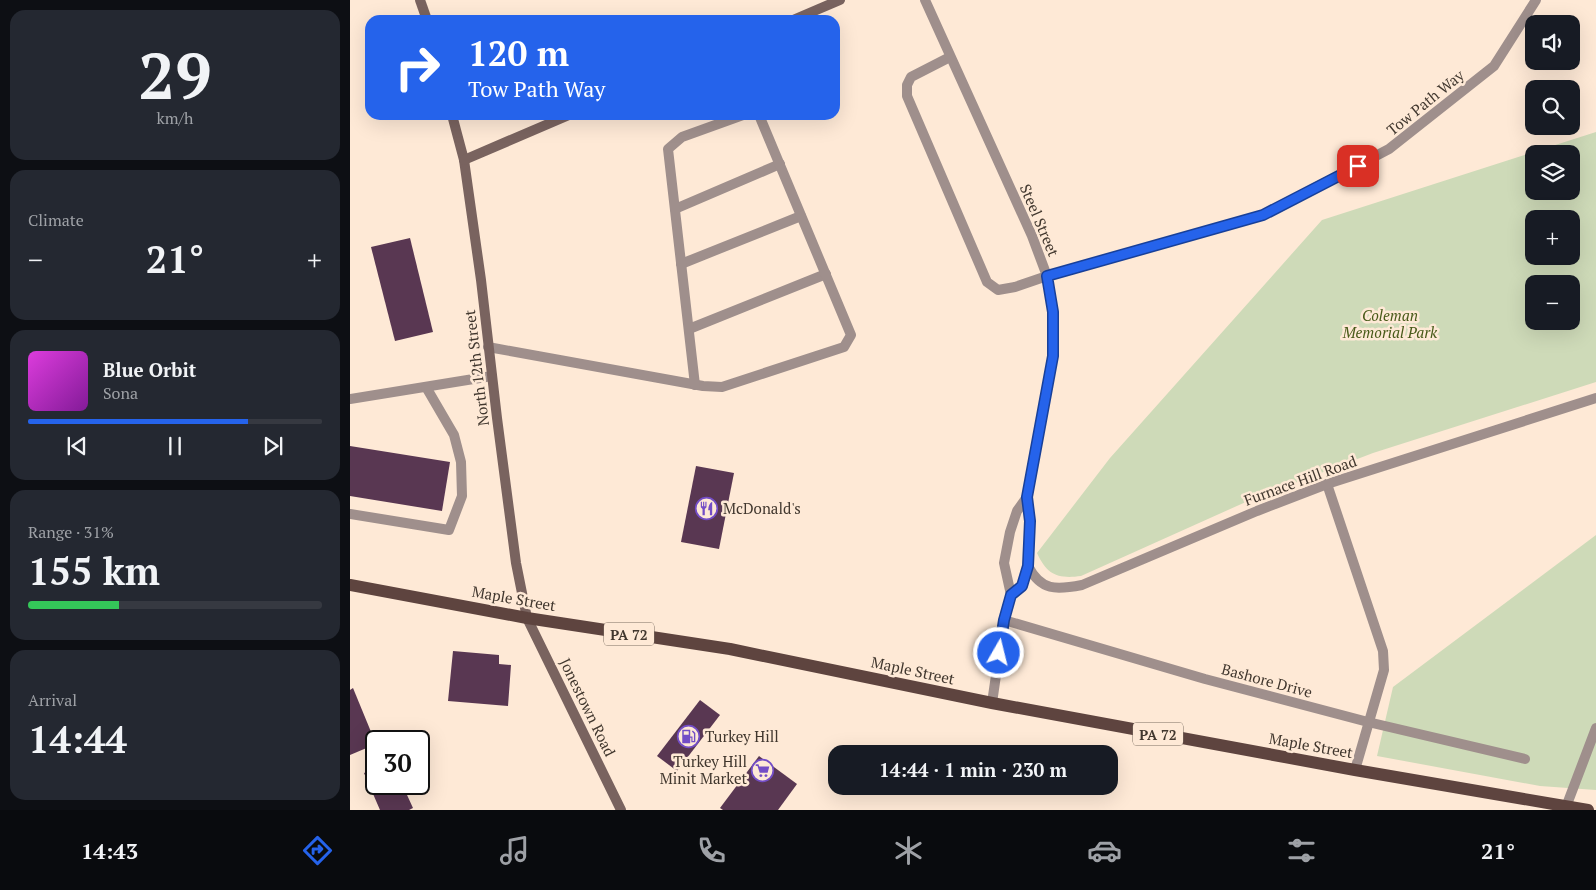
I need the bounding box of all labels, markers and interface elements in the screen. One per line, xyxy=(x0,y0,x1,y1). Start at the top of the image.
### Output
map controls xyxy=(1525,15,1580,330)
button: sound xyxy=(1525,15,1580,70)
text: 120 m xyxy=(468,30,569,76)
text: 29 xyxy=(138,31,212,118)
icon: right xyxy=(385,35,450,100)
street label: Tow Path Way xyxy=(1382,64,1468,139)
text: Tow Path Way xyxy=(468,74,605,103)
button: search xyxy=(1525,80,1580,135)
text: km/h xyxy=(157,107,193,129)
pin xyxy=(1337,145,1379,187)
button: layers xyxy=(1525,145,1580,200)
icon: arrive xyxy=(1344,152,1372,180)
street label: Steel Street xyxy=(1016,181,1064,260)
text: Climate xyxy=(28,209,84,231)
button: + xyxy=(1525,210,1580,265)
text: 21° xyxy=(146,234,204,284)
text: − xyxy=(28,241,43,278)
text: + xyxy=(307,241,322,278)
button: − xyxy=(1525,275,1580,330)
park label: Coleman Memorial Park xyxy=(1342,305,1438,342)
street label: North 12th Street xyxy=(459,308,493,427)
text: Blue Orbit xyxy=(103,357,196,382)
text: Sona xyxy=(103,382,138,404)
icon: previous xyxy=(63,432,91,460)
icon: pause xyxy=(161,432,189,460)
icon: next xyxy=(259,432,287,460)
street label: Furnace Hill Road xyxy=(1241,450,1359,510)
restaurant icon: McDonald's xyxy=(695,496,719,520)
place label: McDonald's xyxy=(723,498,801,518)
text: Range · 31% xyxy=(28,521,114,543)
text: 155 km xyxy=(28,546,160,596)
street label: Maple Street xyxy=(471,581,558,615)
road number: PA 72 xyxy=(604,622,654,646)
position arrow xyxy=(972,626,1024,678)
street label: Maple Street xyxy=(869,651,957,689)
street label: Jonestown Road xyxy=(556,655,620,759)
street label: Bashore Drive xyxy=(1219,658,1315,702)
text: Arrival xyxy=(28,689,77,711)
text: 14:44 xyxy=(28,714,127,764)
road number: PA 72 xyxy=(1133,722,1183,746)
fuel station icon: Turkey Hill xyxy=(677,724,701,748)
place label: Turkey Hill xyxy=(705,726,779,746)
street label: Maple Street xyxy=(1268,728,1355,762)
speed limit sign: 30 xyxy=(365,730,430,795)
place label: Turkey Hill Minit Market xyxy=(660,751,747,788)
text: 14:44 · 1 min · 230 m xyxy=(879,757,1067,782)
supermarket icon: Turkey Hill Minit Market xyxy=(751,758,775,782)
icon: directions xyxy=(300,833,335,868)
icon: music xyxy=(497,833,532,868)
icon: phone xyxy=(694,833,729,868)
icon: climate xyxy=(891,833,926,868)
icon: car xyxy=(1087,833,1122,868)
icon: filters xyxy=(1284,833,1319,868)
text: 14:43 xyxy=(81,836,138,865)
text: 21° xyxy=(1481,836,1515,865)

